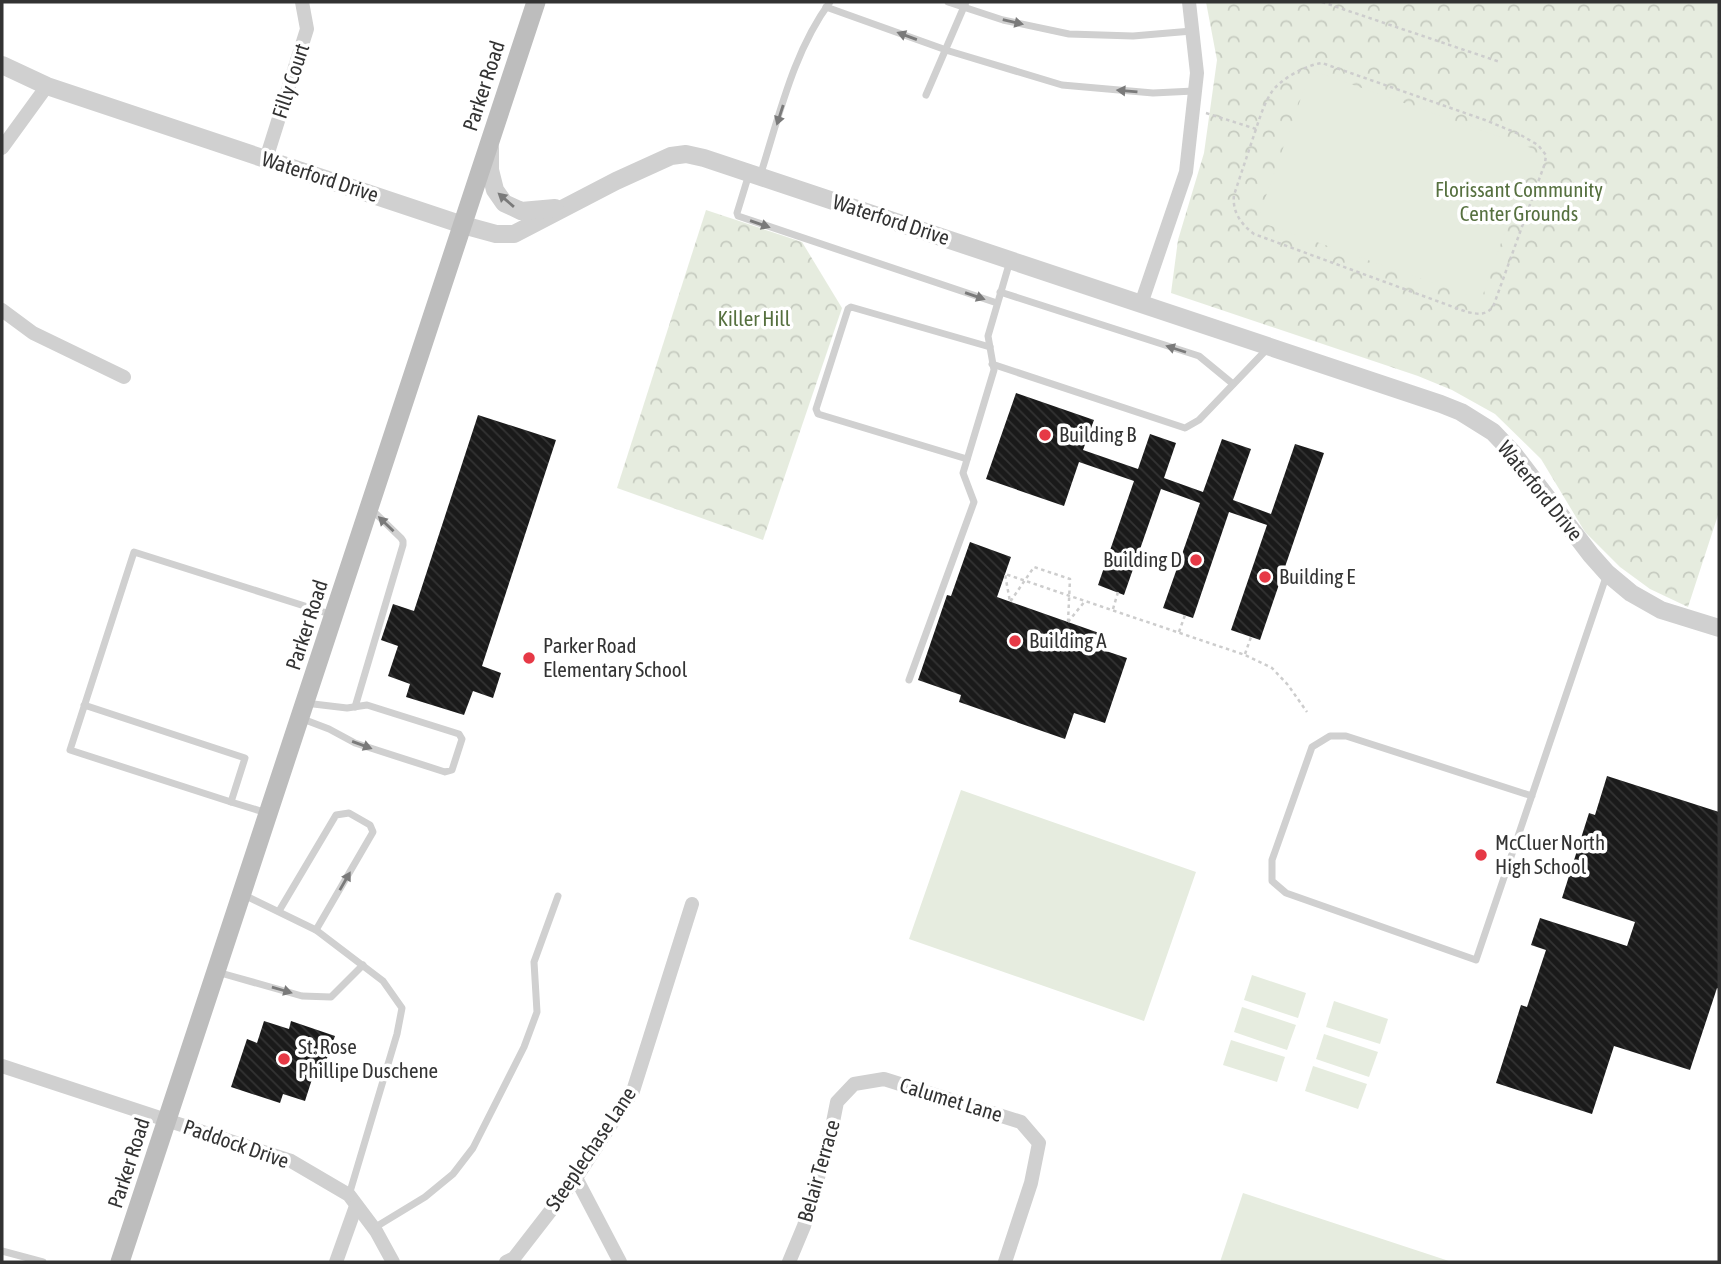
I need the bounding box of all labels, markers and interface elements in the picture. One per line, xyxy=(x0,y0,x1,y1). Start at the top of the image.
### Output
one-way arrow xyxy=(1002,17,1024,28)
one-way arrow xyxy=(897,30,918,41)
street label: Parker Road xyxy=(457,38,509,134)
street label: Filly Court xyxy=(267,40,313,121)
one-way arrow xyxy=(1116,85,1138,96)
one-way arrow xyxy=(774,105,784,126)
street label: Waterford Drive xyxy=(259,146,382,206)
park label: Florissant Community Center Grounds xyxy=(1435,177,1603,225)
street label: Waterford Drive xyxy=(830,189,953,249)
one-way arrow xyxy=(497,193,514,209)
one-way arrow xyxy=(749,219,770,230)
one-way arrow xyxy=(965,291,986,302)
park label: Killer Hill xyxy=(718,306,791,330)
one-way arrow xyxy=(1165,343,1186,354)
place label: Building B xyxy=(1059,422,1136,446)
marker: Building B xyxy=(1037,427,1053,443)
street label: Waterford Drive xyxy=(1493,436,1588,545)
one-way arrow xyxy=(378,516,395,533)
place label: Building D xyxy=(1103,547,1182,571)
marker: Building D xyxy=(1188,552,1204,568)
place label: Building E xyxy=(1279,564,1355,588)
marker: Building E xyxy=(1257,569,1273,585)
street label: Parker Road xyxy=(280,577,332,673)
place label: Building A xyxy=(1029,628,1107,652)
place label: Parker Road Elementary School xyxy=(543,633,688,681)
marker: Building A xyxy=(1007,633,1023,649)
marker: Parker Road Elementary School xyxy=(521,650,537,666)
one-way arrow xyxy=(352,740,373,751)
place label: McCluer North High School xyxy=(1495,830,1605,878)
marker: McCluer North High School xyxy=(1473,847,1489,863)
one-way arrow xyxy=(338,871,351,890)
one-way arrow xyxy=(271,985,293,996)
place label: St. Rose Phillipe Duschene xyxy=(298,1034,438,1082)
marker: St. Rose Phillipe Duschene xyxy=(276,1051,292,1067)
street label: Calumet Lane xyxy=(897,1072,1006,1126)
street label: Steeplechase Lane xyxy=(540,1082,640,1215)
street label: Paddock Drive xyxy=(180,1114,292,1172)
street label: Parker Road xyxy=(102,1115,154,1211)
street label: Belair Terrace xyxy=(792,1117,844,1225)

